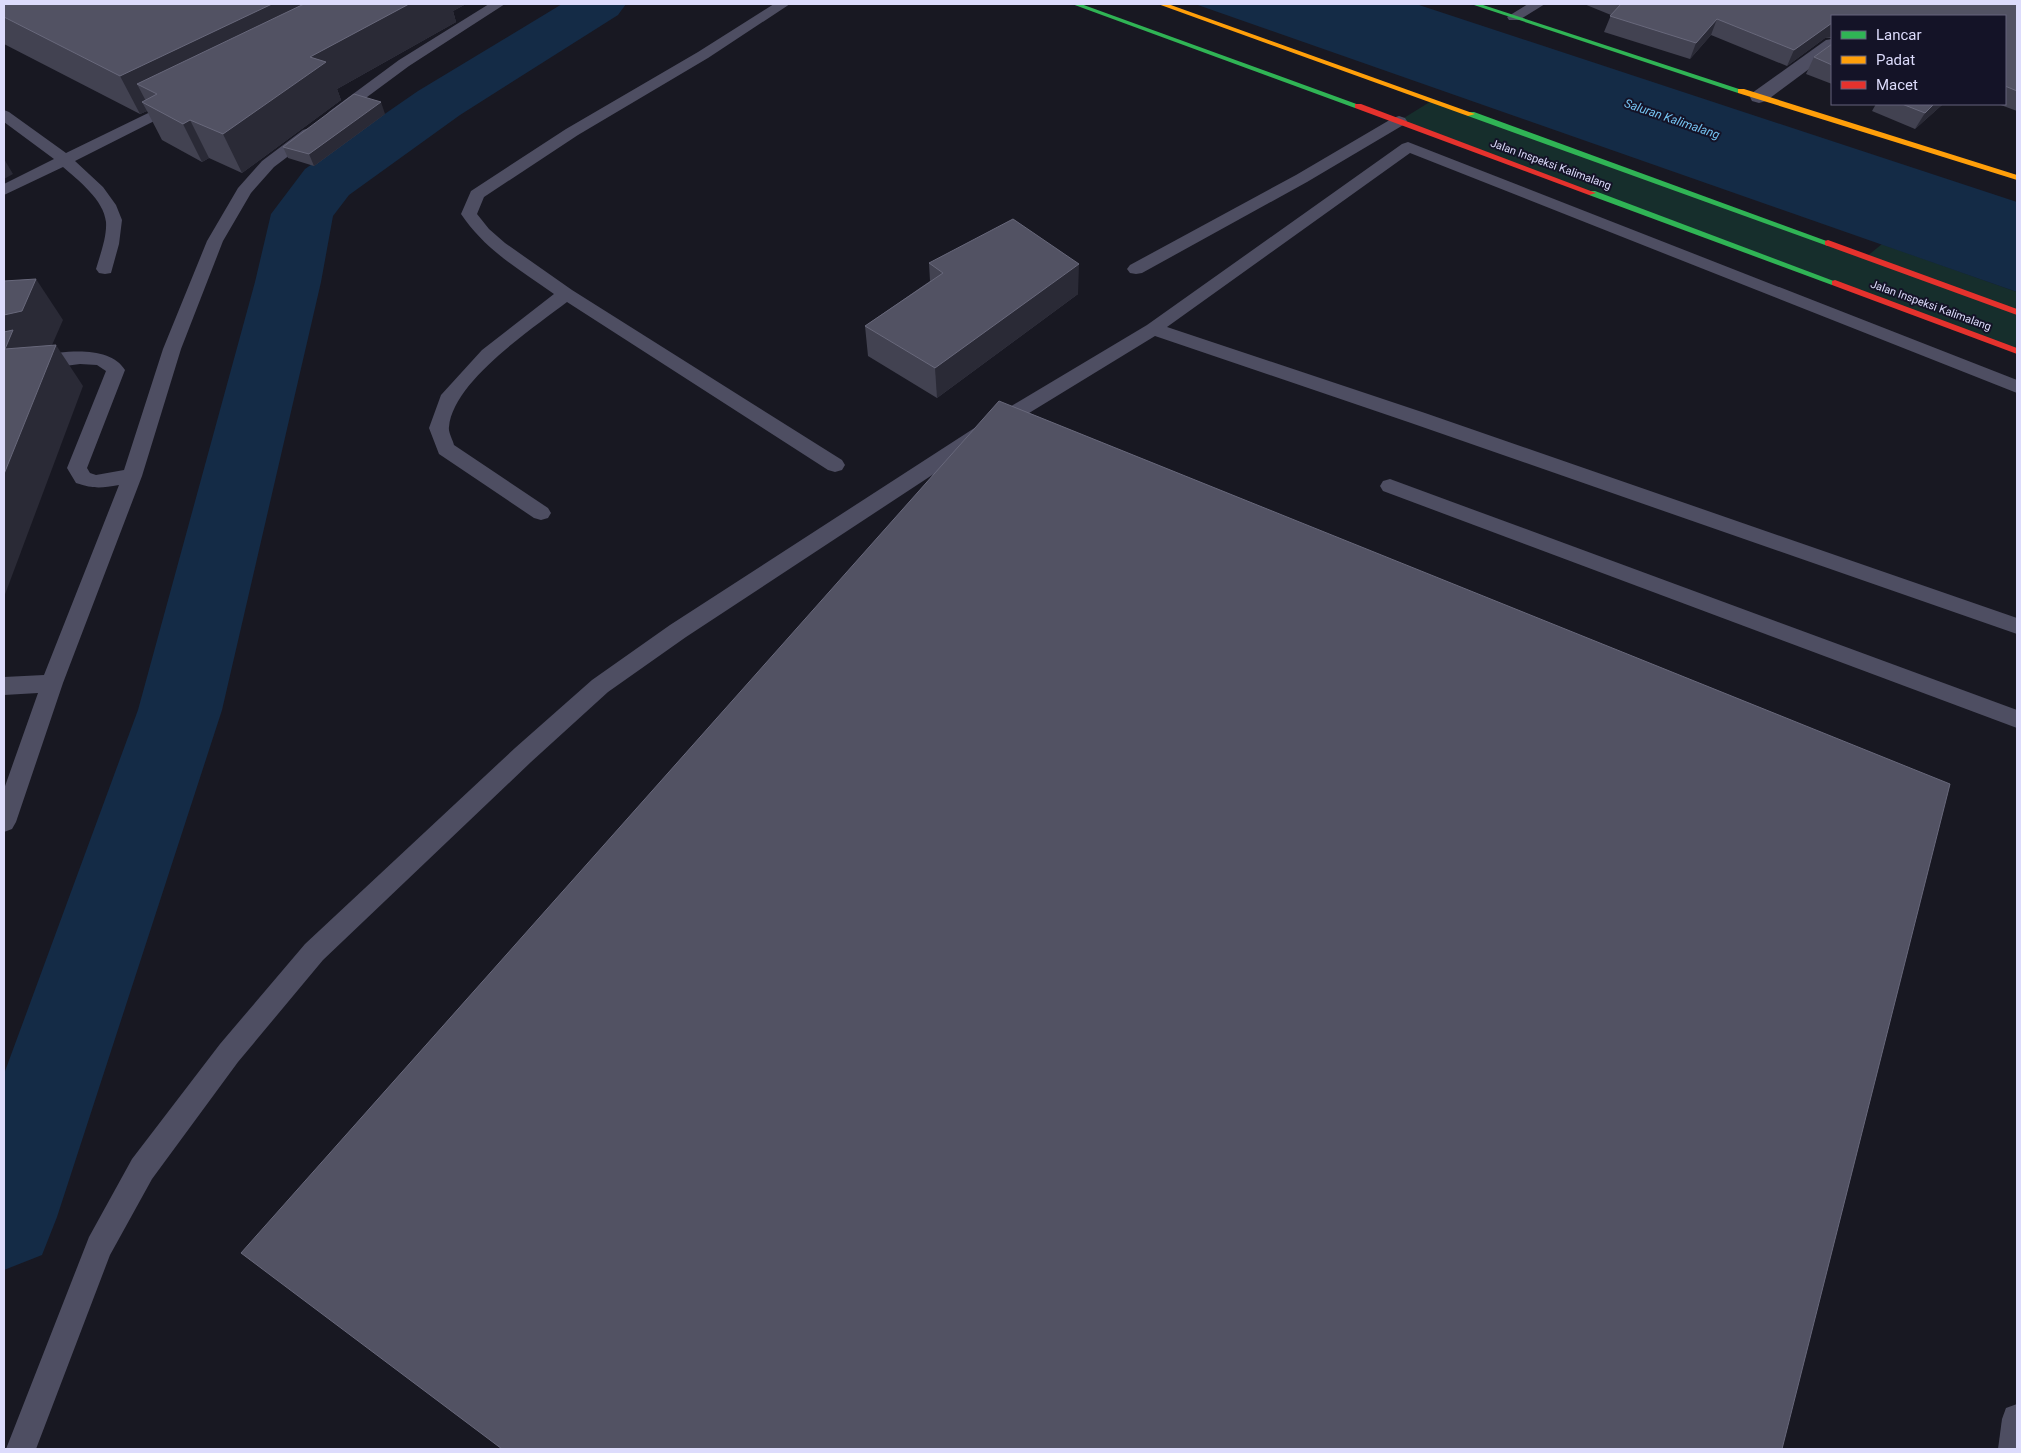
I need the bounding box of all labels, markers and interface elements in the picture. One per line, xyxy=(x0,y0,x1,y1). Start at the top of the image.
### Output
legend xyxy=(1831,15,2006,105)
text: Lancar xyxy=(1876,26,1922,44)
text: Padat xyxy=(1876,51,1915,69)
text: Macet xyxy=(1876,76,1918,94)
water label: Saluran Kalimalang xyxy=(1622,96,1722,142)
street label: Jalan Inspeksi Kalimalang xyxy=(1489,137,1613,192)
street label: Jalan Inspeksi Kalimalang xyxy=(1869,278,1993,333)

